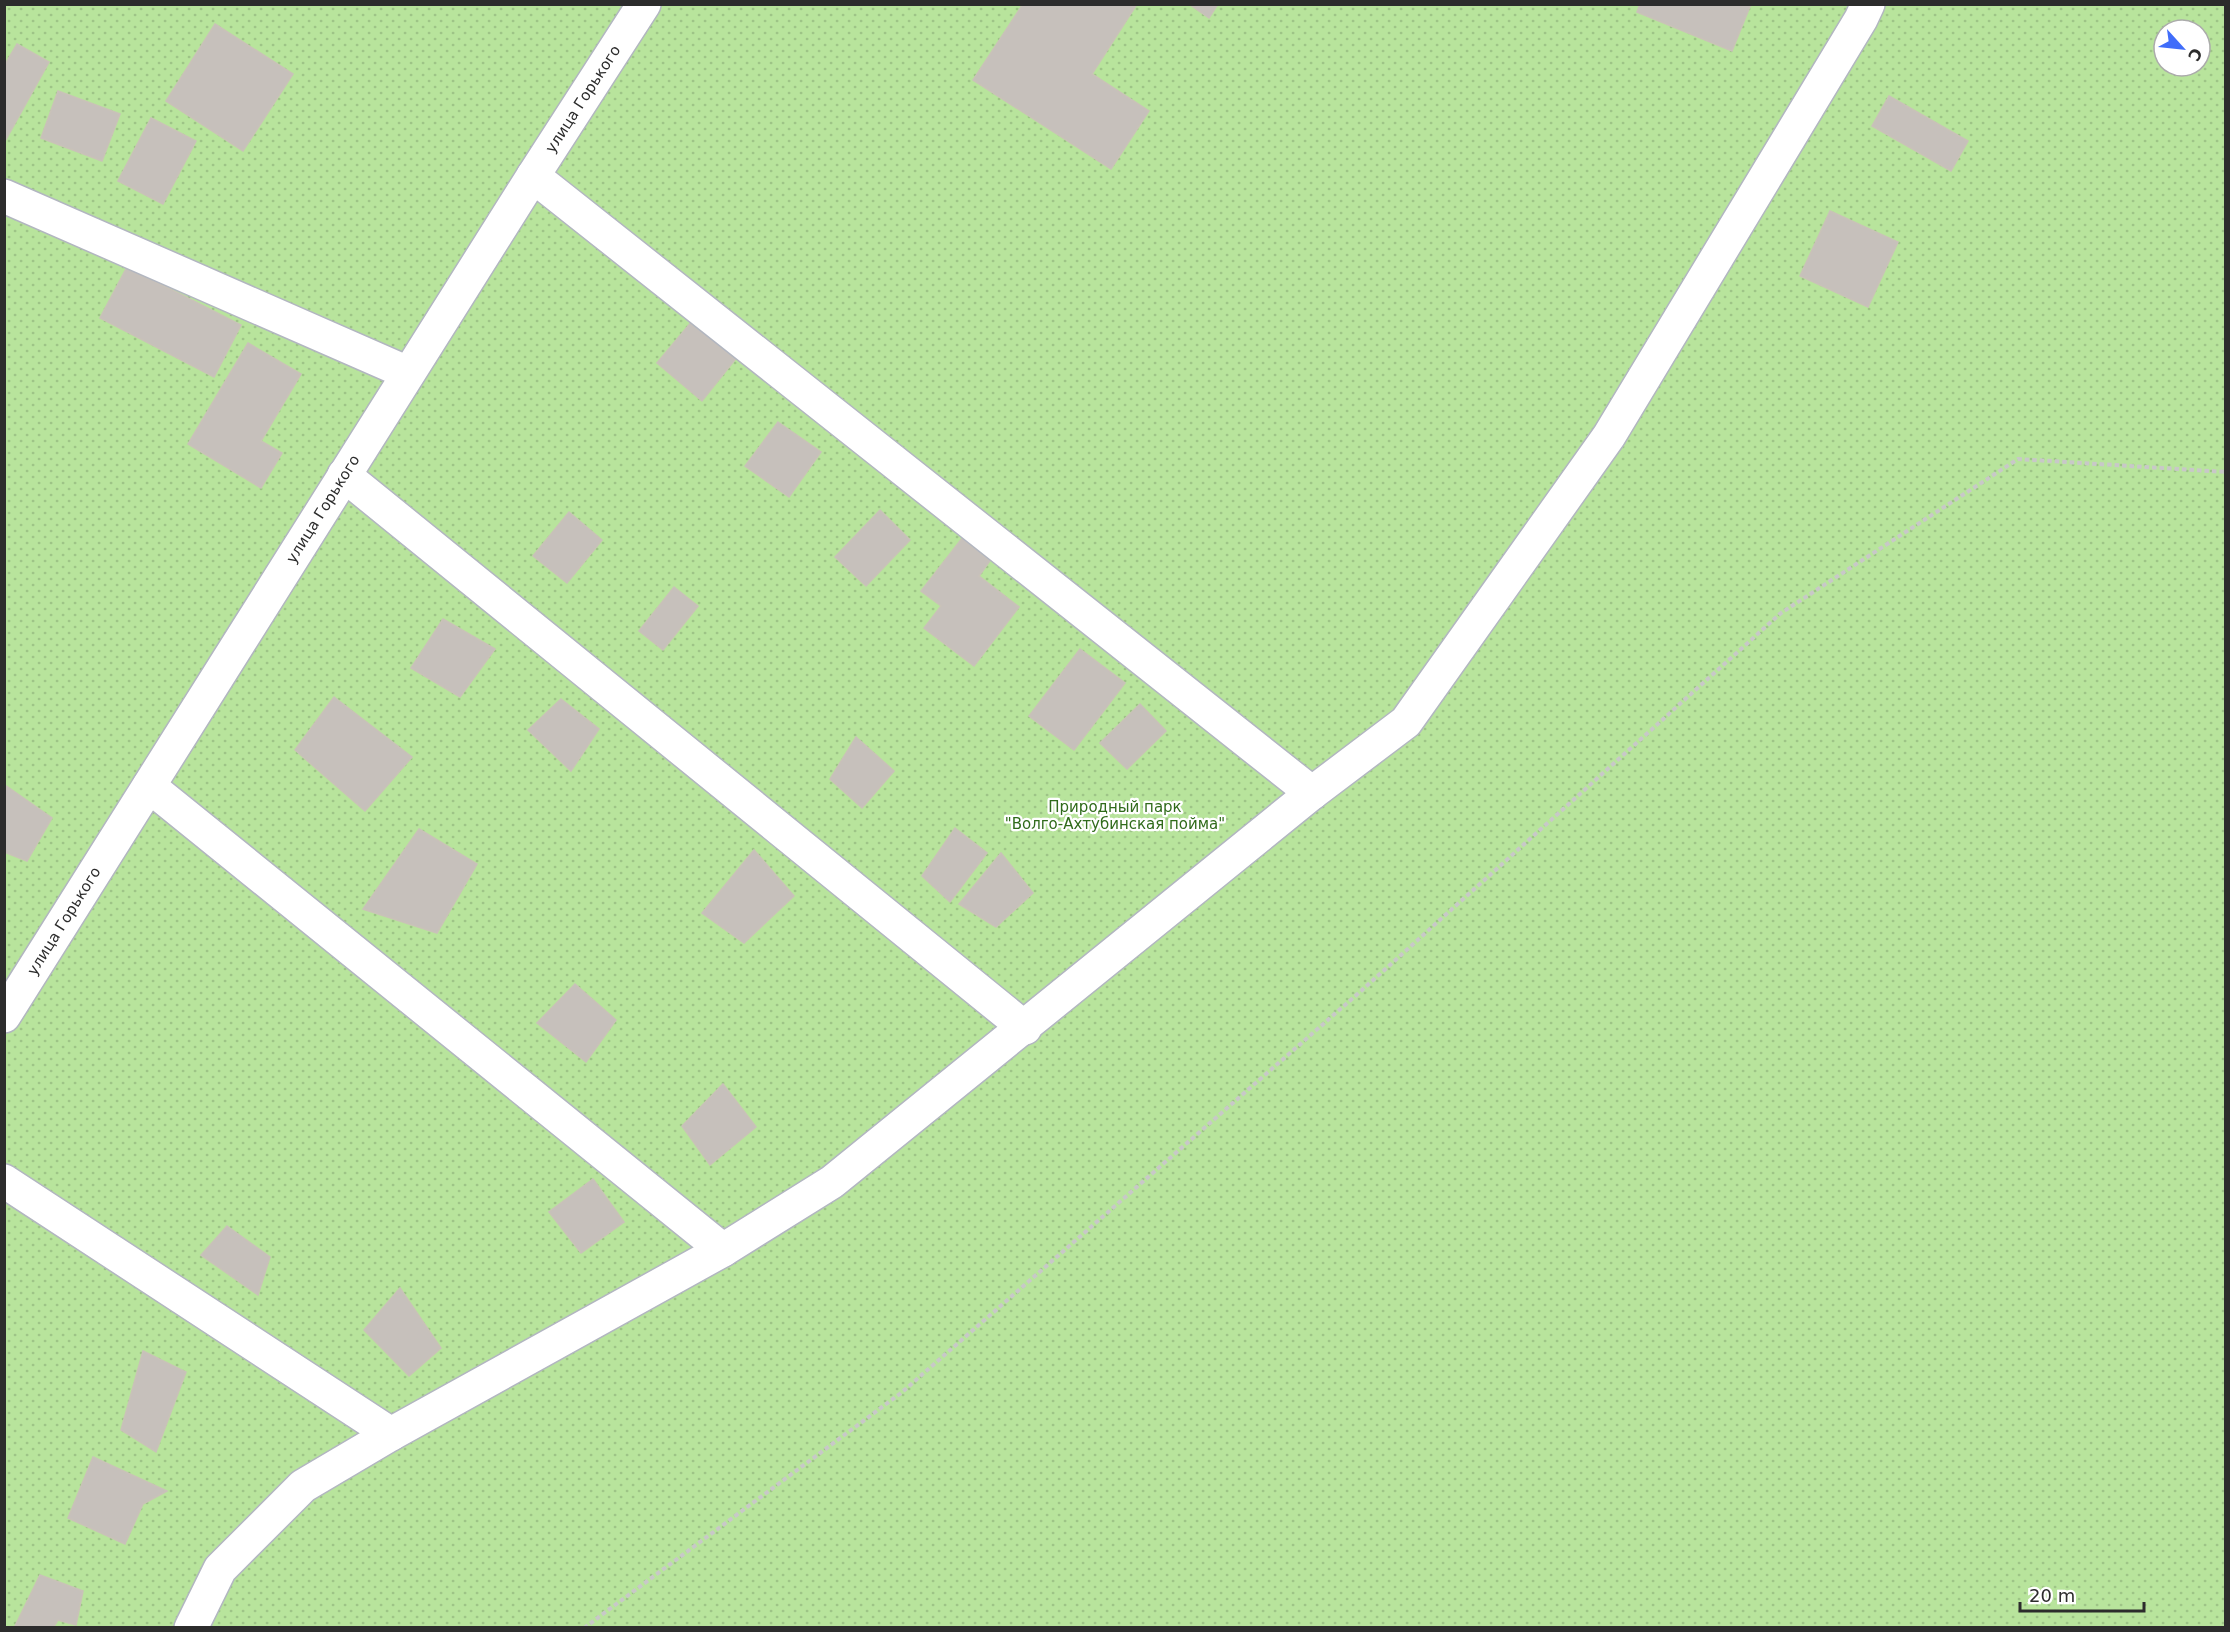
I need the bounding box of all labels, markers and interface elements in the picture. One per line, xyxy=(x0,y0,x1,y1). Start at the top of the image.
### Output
north arrow xyxy=(2152,18,2212,78)
street label: улица Горького xyxy=(542,42,624,156)
text: С xyxy=(2184,45,2206,64)
street label: улица Горького xyxy=(282,451,364,567)
park label: Природный парк "Волго-Ахтубинская пойма" xyxy=(1005,798,1225,833)
street label: улица Горького xyxy=(23,863,105,979)
scale bar xyxy=(2020,1575,2144,1613)
text: 20 m xyxy=(2029,1585,2075,1606)

